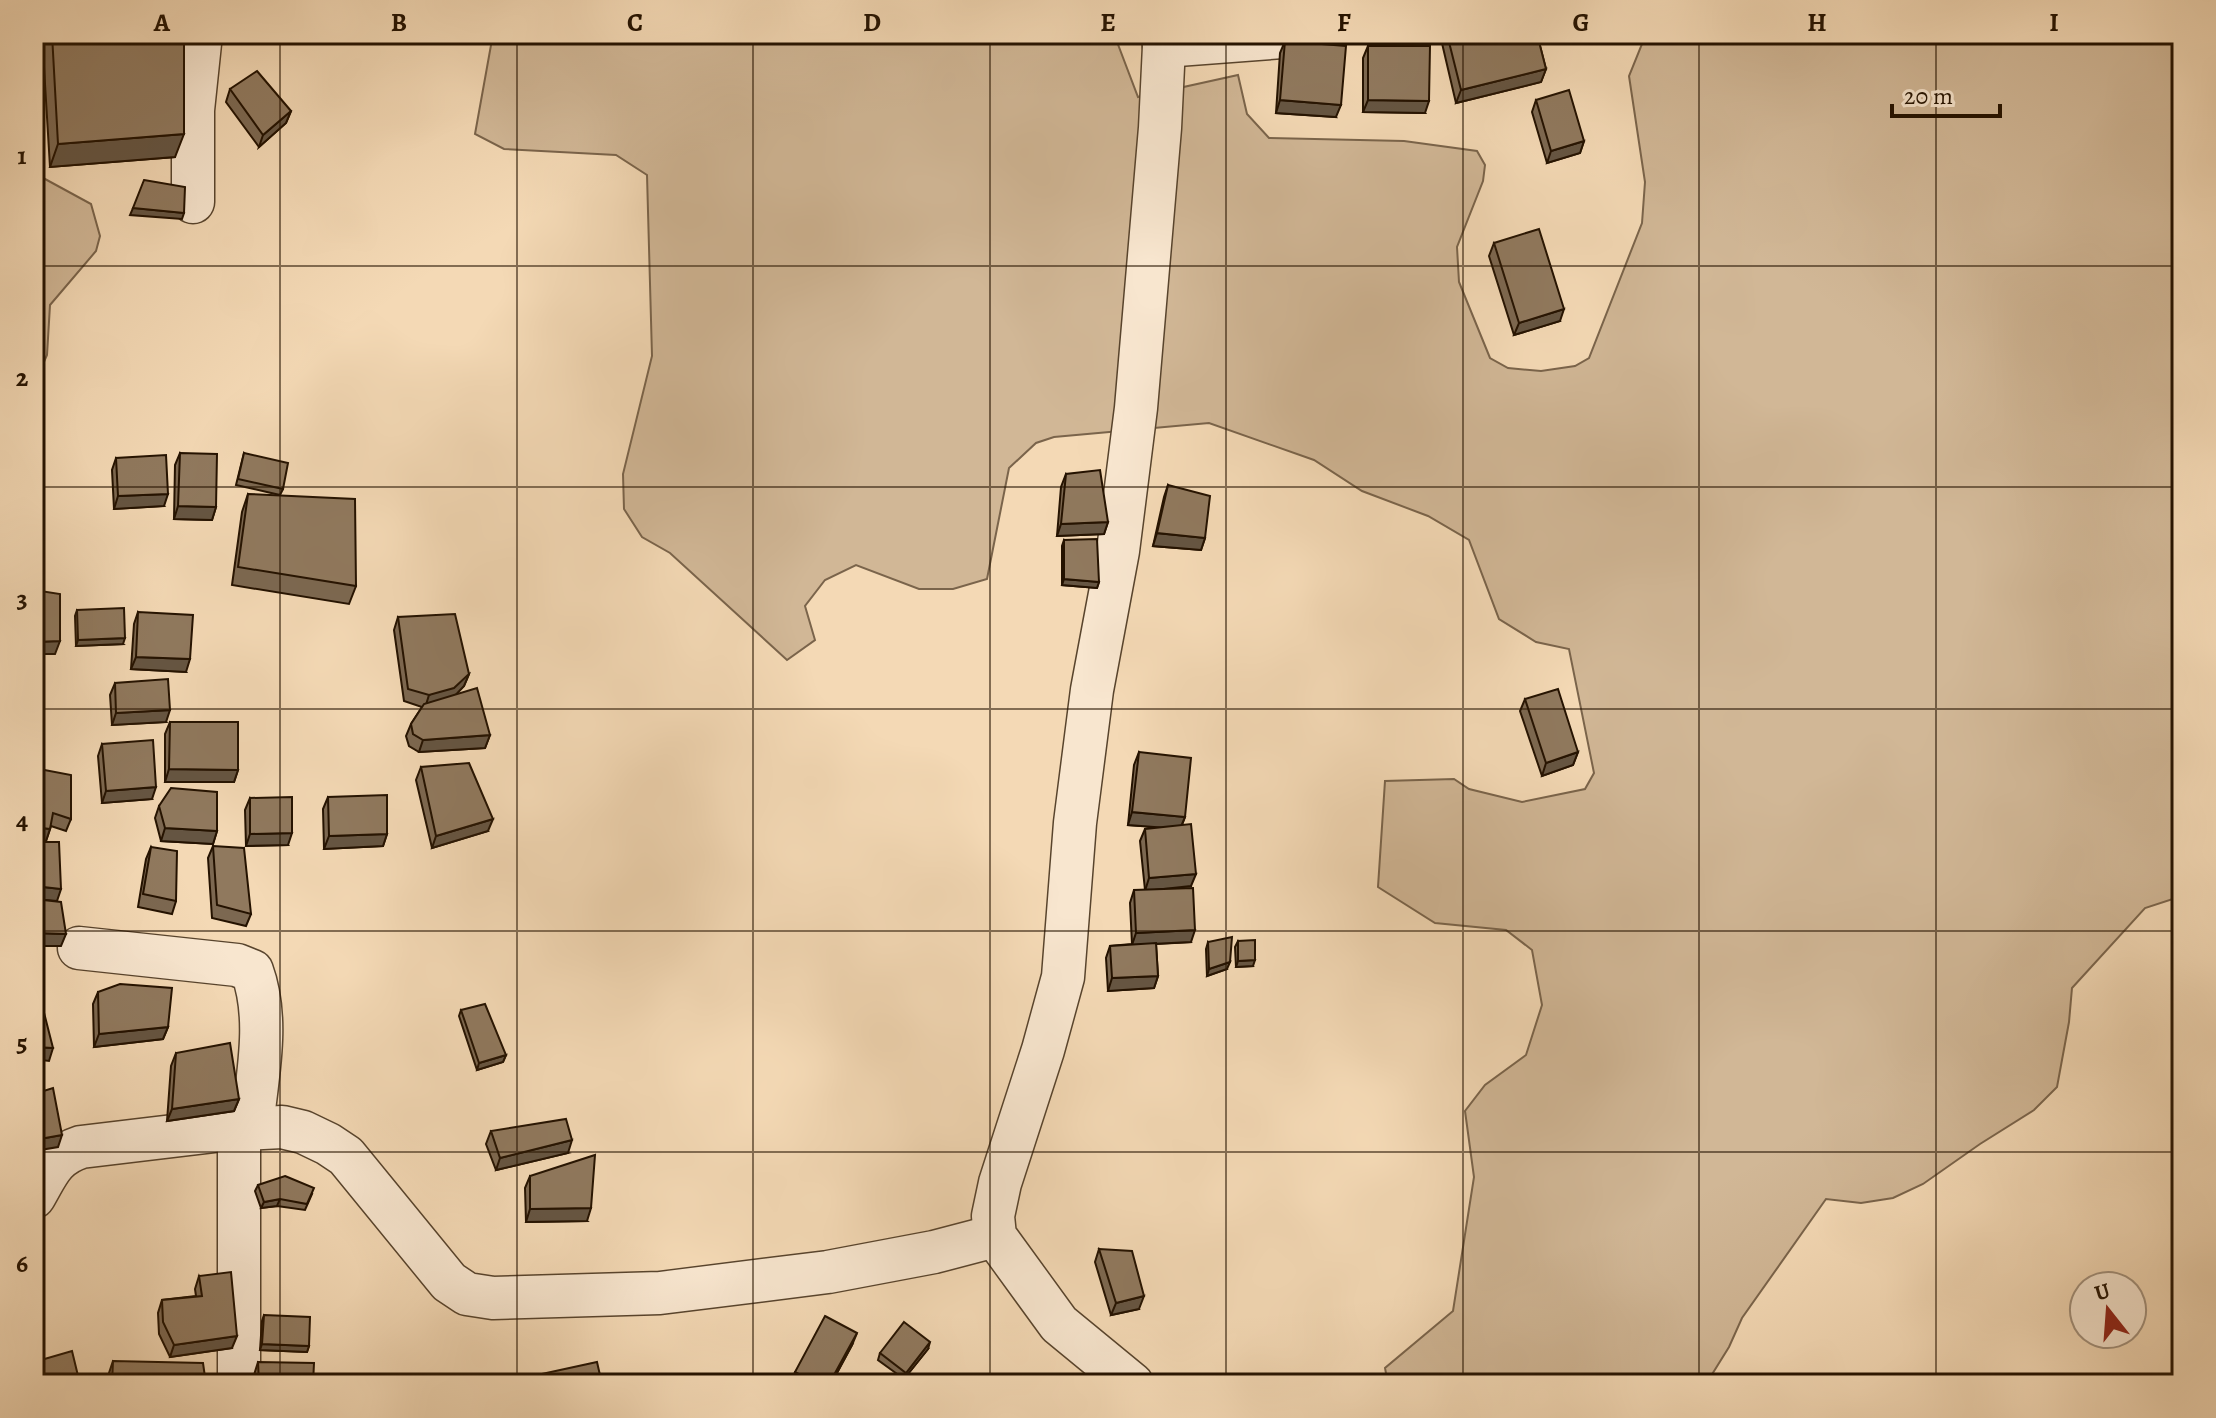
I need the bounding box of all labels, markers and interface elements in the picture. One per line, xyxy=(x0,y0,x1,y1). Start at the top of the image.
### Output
text: A xyxy=(153,5,171,40)
text: B xyxy=(391,5,407,40)
text: C xyxy=(627,5,643,40)
text: D xyxy=(863,5,881,40)
text: E xyxy=(1100,5,1116,40)
text: F xyxy=(1337,5,1351,40)
text: G xyxy=(1572,5,1590,40)
text: H xyxy=(1807,5,1827,40)
text: I xyxy=(2049,5,2059,40)
scale bar xyxy=(1892,68,2000,118)
text: 20 m xyxy=(1904,80,1953,112)
text: 1 xyxy=(17,138,27,173)
text: 2 xyxy=(16,360,29,395)
text: 3 xyxy=(16,581,28,616)
text: 4 xyxy=(16,803,28,838)
text: 5 xyxy=(16,1025,28,1060)
text: 6 xyxy=(16,1246,28,1281)
north arrow xyxy=(2068,1270,2148,1350)
text: U xyxy=(2091,1275,2114,1308)

